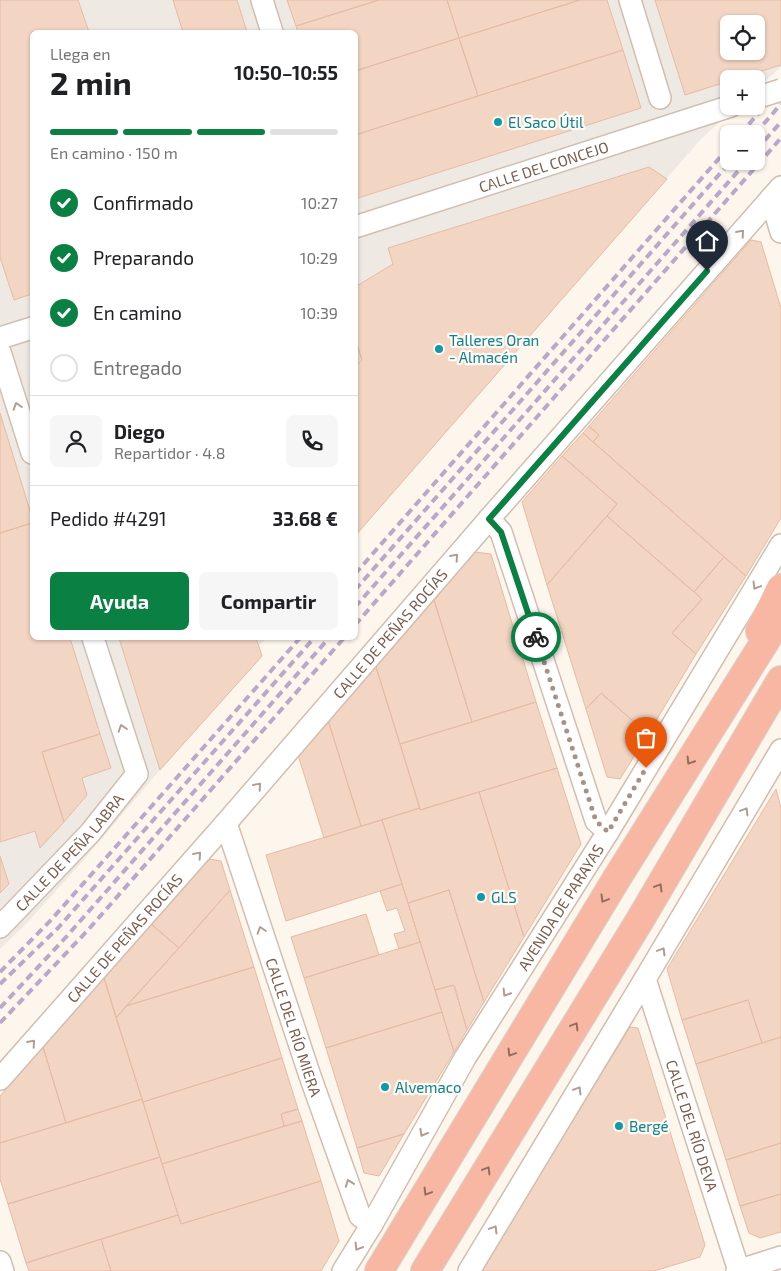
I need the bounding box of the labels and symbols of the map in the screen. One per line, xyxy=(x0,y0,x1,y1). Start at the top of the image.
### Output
place label: El Saco Útil xyxy=(508,113,584,131)
marker: El Saco Útil xyxy=(492,116,504,128)
street label: CALLE DEL CONCEJO xyxy=(476,137,611,196)
pin xyxy=(686,220,728,271)
one-way arrow xyxy=(735,229,744,238)
place label: Talleres Oran - Almacén xyxy=(449,331,539,366)
marker: Talleres Oran - Almacén xyxy=(433,343,445,355)
one-way arrow xyxy=(13,402,23,411)
one-way arrow xyxy=(450,554,459,563)
street label: CALLE DE PEÑAS ROCÍAS xyxy=(329,565,451,702)
one-way arrow xyxy=(752,581,762,590)
courier xyxy=(511,612,561,662)
pin xyxy=(625,717,667,768)
one-way arrow xyxy=(118,724,128,732)
one-way arrow xyxy=(687,756,697,765)
one-way arrow xyxy=(252,783,261,792)
street label: CALLE DE PEÑA LABRA xyxy=(11,789,127,914)
one-way arrow xyxy=(738,808,748,817)
street label: AVENIDA DE PARAYAS xyxy=(514,841,607,974)
one-way arrow xyxy=(192,852,201,861)
street label: CALLE DE PEÑAS ROCÍAS xyxy=(63,870,186,1006)
one-way arrow xyxy=(653,883,663,892)
place label: GLS xyxy=(491,888,517,906)
marker: GLS xyxy=(475,891,487,903)
one-way arrow xyxy=(601,894,611,903)
one-way arrow xyxy=(257,927,267,935)
one-way arrow xyxy=(655,947,665,956)
street label: CALLE DEL RÍO MIERA xyxy=(262,955,326,1099)
one-way arrow xyxy=(503,988,512,997)
one-way arrow xyxy=(569,1022,579,1031)
one-way arrow xyxy=(26,1039,35,1048)
one-way arrow xyxy=(508,1048,517,1057)
street label: CALLE DEL RÍO DEVA xyxy=(663,1058,722,1194)
place label: Alvemaco xyxy=(395,1078,461,1096)
marker: Alvemaco xyxy=(379,1081,391,1093)
one-way arrow xyxy=(572,1087,581,1096)
place label: Bergé xyxy=(629,1117,669,1135)
marker: Bergé xyxy=(613,1120,625,1132)
one-way arrow xyxy=(420,1128,430,1137)
one-way arrow xyxy=(480,1166,490,1175)
one-way arrow xyxy=(345,1179,355,1188)
one-way arrow xyxy=(423,1186,433,1195)
one-way arrow xyxy=(487,1226,497,1235)
one-way arrow xyxy=(354,1242,364,1251)

